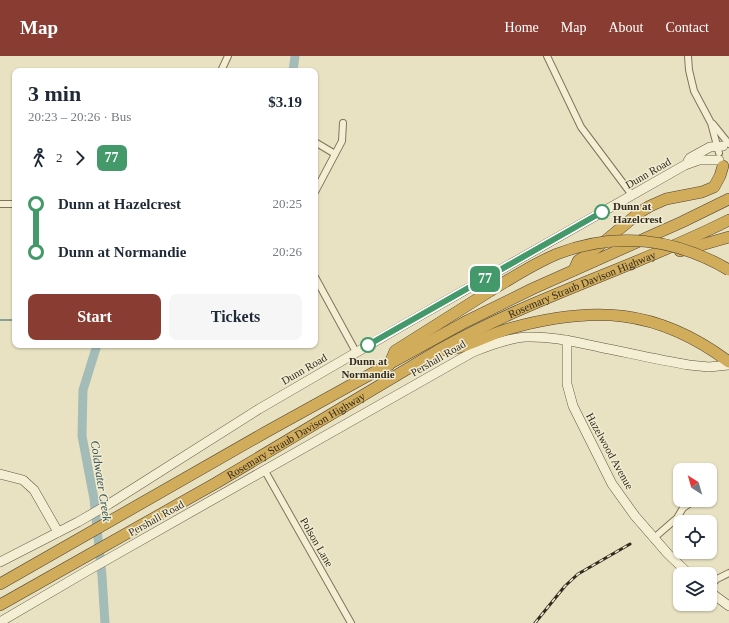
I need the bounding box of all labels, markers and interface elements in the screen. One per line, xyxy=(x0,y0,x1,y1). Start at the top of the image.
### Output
text: Map xyxy=(20,17,58,38)
text: Home xyxy=(505,20,539,35)
text: Map xyxy=(561,20,586,35)
text: About xyxy=(608,20,643,35)
text: Contact xyxy=(665,20,709,35)
text: 3 min xyxy=(28,81,81,106)
text: $3.19 xyxy=(268,94,302,110)
text: 20:23 – 20:26 · Bus xyxy=(28,109,131,124)
icon: walk xyxy=(28,147,50,169)
icon: forward xyxy=(69,147,91,169)
text: 2 xyxy=(56,150,63,165)
text: 77 xyxy=(105,150,119,165)
street label: Dunn Road xyxy=(623,155,673,191)
text: Dunn at Hazelcrest xyxy=(58,196,181,212)
text: 20:25 xyxy=(272,196,302,211)
place label: Dunn at Hazelcrest xyxy=(613,200,663,225)
marker: Dunn at Hazelcrest xyxy=(594,204,610,220)
text: Dunn at Normandie xyxy=(58,244,186,260)
text: 20:26 xyxy=(272,244,302,259)
street label: Rosemary Straub Davison Highway xyxy=(506,248,658,320)
line badge: 77 xyxy=(467,266,503,292)
text: 77 xyxy=(478,271,492,286)
button: Start xyxy=(28,294,161,340)
button: Tickets xyxy=(169,294,302,340)
marker: Dunn at Normandie xyxy=(360,337,376,353)
street label: Pershall Road xyxy=(408,337,468,379)
street label: Dunn Road xyxy=(279,351,329,387)
place label: Dunn at Normandie xyxy=(341,355,395,380)
street label: Rosemary Straub Davison Highway xyxy=(225,389,367,481)
street label: Hazelwood Avenue xyxy=(584,411,636,491)
water label: Coldwater Creek xyxy=(88,439,114,523)
north arrow xyxy=(673,463,717,507)
map controls xyxy=(673,463,717,611)
street label: Pershall Road xyxy=(126,498,186,538)
street label: Polson Lane xyxy=(298,515,336,569)
button: locate xyxy=(673,515,717,559)
button: layers xyxy=(673,567,717,611)

